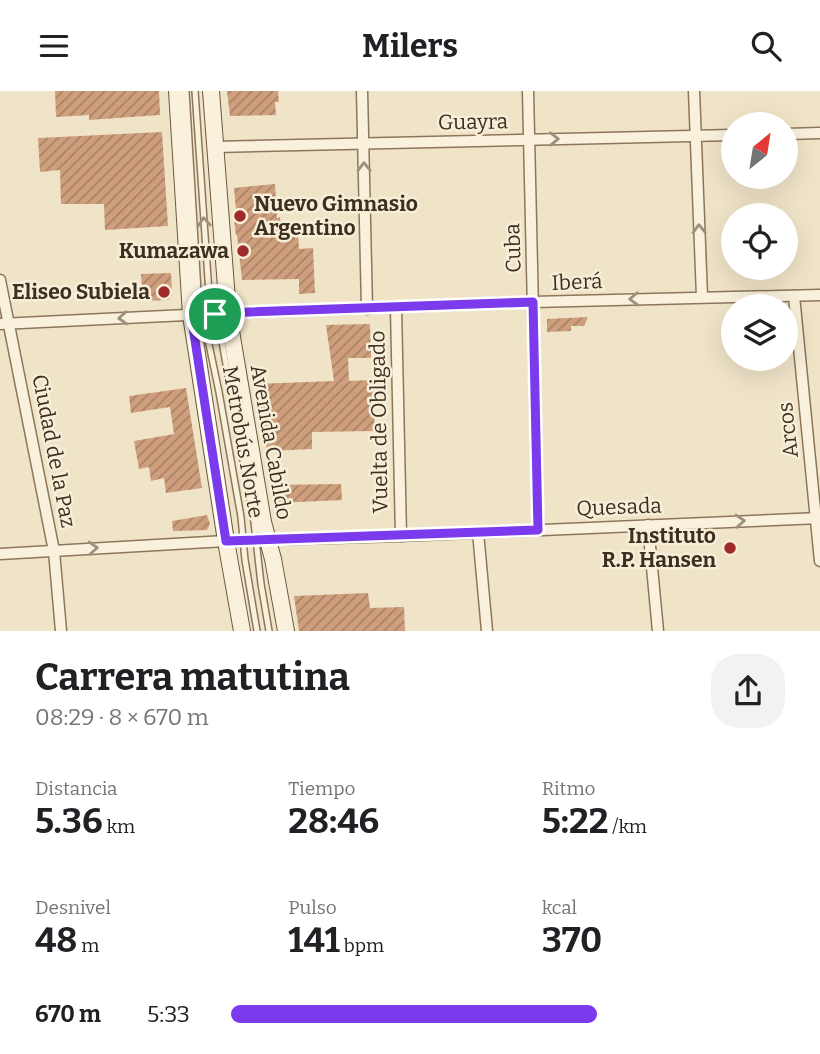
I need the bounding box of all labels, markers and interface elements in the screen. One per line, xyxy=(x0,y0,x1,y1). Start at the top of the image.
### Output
icon: menu xyxy=(35,27,73,65)
text: Milers xyxy=(362,27,458,65)
icon: search xyxy=(747,27,785,65)
street label: Guayra xyxy=(438,108,509,136)
north arrow xyxy=(721,112,798,189)
map controls xyxy=(721,112,798,371)
one-way arrow xyxy=(549,132,560,147)
one-way arrow xyxy=(356,161,372,172)
place label: Nuevo Gimnasio Argentino xyxy=(254,191,418,241)
button: locate xyxy=(721,203,798,280)
marker: Nuevo Gimnasio Argentino xyxy=(232,208,248,224)
one-way arrow xyxy=(197,216,212,227)
street label: Cuba xyxy=(499,222,527,273)
one-way arrow xyxy=(691,223,707,234)
place label: Kumazawa xyxy=(119,238,229,264)
marker: Kumazawa xyxy=(235,243,251,259)
street label: Iberá xyxy=(551,268,604,296)
place label: Eliseo Subiela xyxy=(12,279,150,305)
marker: Eliseo Subiela xyxy=(156,284,172,300)
pin xyxy=(185,284,245,344)
one-way arrow xyxy=(628,292,639,307)
button: layers xyxy=(721,294,798,371)
icon: arrive xyxy=(196,295,234,333)
one-way arrow xyxy=(117,310,128,325)
street label: Vuelta de Obligado xyxy=(364,330,394,514)
street label: Avenida Cabildo xyxy=(245,362,297,522)
street label: Metrobús Norte xyxy=(217,364,269,520)
street label: Ciudad de la Paz xyxy=(26,372,82,530)
street label: Arcos xyxy=(772,401,804,459)
street label: Quesada xyxy=(576,493,663,521)
one-way arrow xyxy=(735,514,746,529)
place label: Instituto R.P. Hansen xyxy=(602,523,716,573)
marker: Instituto R.P. Hansen xyxy=(722,540,738,556)
one-way arrow xyxy=(87,541,98,556)
text: Carrera matutina xyxy=(35,654,350,700)
button: share xyxy=(711,654,785,728)
text: 08:29 · 8 × 670 m xyxy=(35,703,209,731)
text: Distancia xyxy=(35,777,117,800)
text: Tiempo xyxy=(288,777,355,800)
text: Ritmo xyxy=(542,777,596,800)
text: 5.36 xyxy=(35,800,103,842)
text: 28:46 xyxy=(288,800,379,842)
text: 5:22 xyxy=(542,800,608,842)
text: km xyxy=(103,815,135,838)
text: /km xyxy=(608,815,647,838)
text: Desnivel xyxy=(35,896,111,919)
text: Pulso xyxy=(288,896,337,919)
text: kcal xyxy=(542,896,577,919)
text: 48 xyxy=(35,919,77,961)
text: 141 xyxy=(288,919,340,961)
text: 370 xyxy=(542,919,602,961)
text: m xyxy=(77,934,99,957)
text: bpm xyxy=(340,934,384,957)
text: 670 m xyxy=(35,1000,101,1028)
text: 5:33 xyxy=(147,1000,190,1028)

